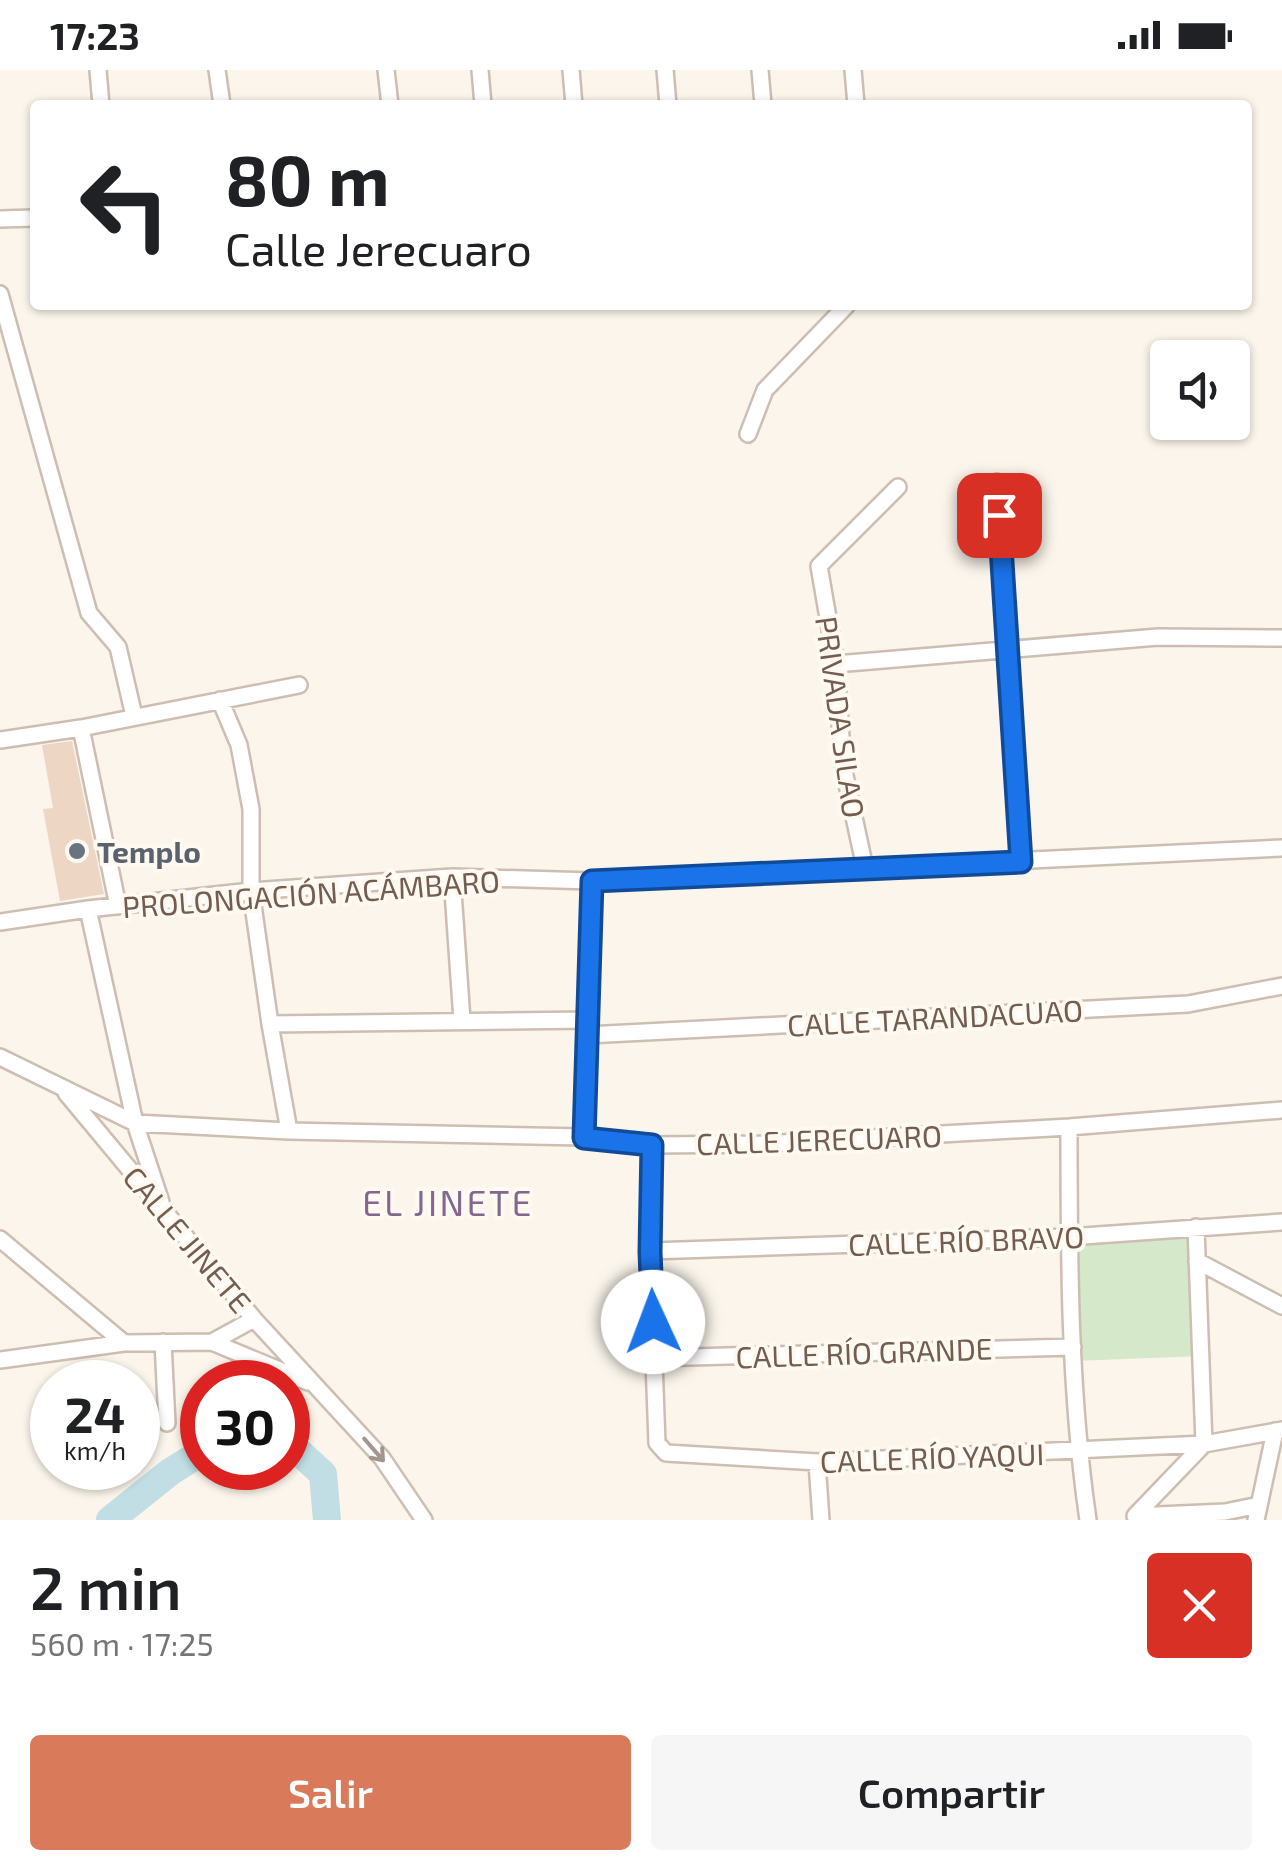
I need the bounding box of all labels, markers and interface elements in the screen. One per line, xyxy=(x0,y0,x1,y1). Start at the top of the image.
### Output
text: 17:23 xyxy=(50,12,140,58)
text: 80 m xyxy=(225,136,390,220)
icon: left xyxy=(60,140,190,270)
text: Calle Jerecuaro xyxy=(225,221,532,275)
map controls xyxy=(1150,340,1250,440)
button: sound xyxy=(1150,340,1250,440)
pin xyxy=(957,473,1042,558)
icon: arrive xyxy=(972,488,1027,543)
street label: PRIVADA SILAO xyxy=(809,614,873,820)
place label: Templo xyxy=(97,833,201,869)
marker: Templo xyxy=(66,840,88,862)
street label: PROLONGACIÓN ACÁMBARO xyxy=(121,862,501,924)
street label: CALLE TARANDACUAO xyxy=(786,991,1084,1043)
street label: CALLE JERECUARO xyxy=(696,1117,942,1161)
street label: CALLE JINETE xyxy=(116,1159,260,1319)
district label: EL JINETE xyxy=(362,1181,534,1223)
street label: CALLE RÍO BRAVO xyxy=(847,1218,1085,1262)
position arrow xyxy=(601,1270,705,1374)
street label: CALLE RÍO GRANDE xyxy=(735,1330,993,1374)
speed limit sign: 30 xyxy=(180,1360,310,1490)
text: 24 xyxy=(65,1383,125,1443)
text: km/h xyxy=(64,1435,126,1465)
street label: CALLE RÍO YAQUI xyxy=(819,1435,1045,1479)
one-way arrow xyxy=(362,1436,384,1462)
text: 2 min xyxy=(30,1550,182,1622)
button: close xyxy=(1147,1553,1252,1658)
text: 560 m · 17:25 xyxy=(30,1624,214,1662)
button: Salir xyxy=(30,1735,631,1850)
button: Compartir xyxy=(651,1735,1252,1850)

